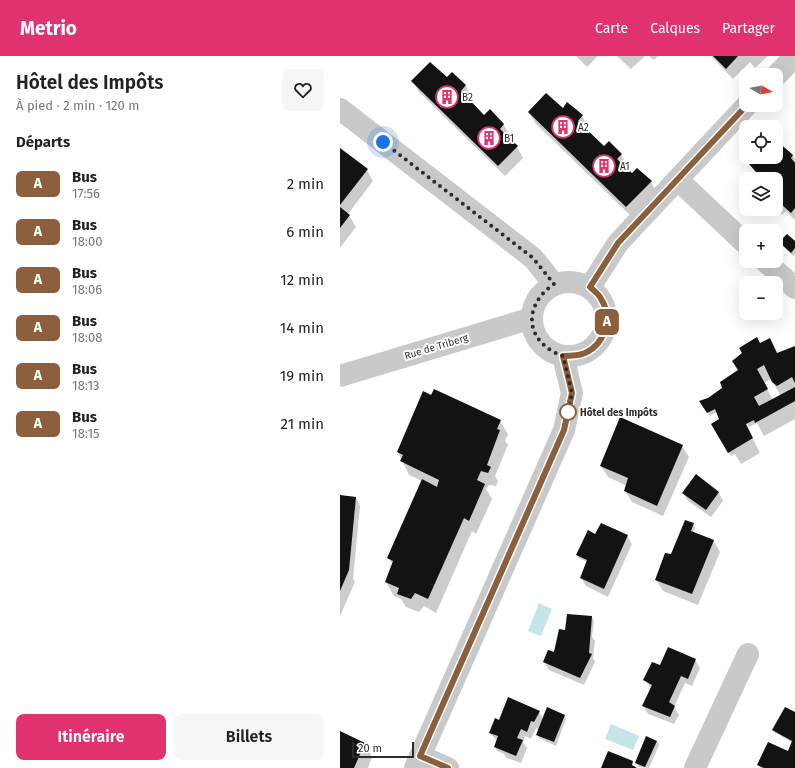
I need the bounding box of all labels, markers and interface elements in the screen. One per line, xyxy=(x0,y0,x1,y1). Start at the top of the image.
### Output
text: Metrio xyxy=(20,17,77,40)
text: Carte xyxy=(595,20,628,37)
text: Calques xyxy=(650,20,700,37)
text: Partager xyxy=(722,20,775,37)
north arrow xyxy=(739,68,783,112)
map controls xyxy=(739,68,783,320)
button: heart xyxy=(282,69,324,111)
text: Hôtel des Impôts xyxy=(16,71,163,94)
building icon: B2 xyxy=(434,84,460,110)
place label: B2 xyxy=(462,92,473,104)
text: À pied · 2 min · 120 m xyxy=(16,98,139,113)
building icon: A2 xyxy=(550,114,576,140)
button: locate xyxy=(739,120,783,164)
place label: A2 xyxy=(578,122,589,134)
building icon: B1 xyxy=(476,125,502,151)
your location xyxy=(373,132,393,152)
text: Départs xyxy=(16,133,70,151)
place label: B1 xyxy=(504,133,514,145)
building icon: A1 xyxy=(591,153,617,179)
place label: A1 xyxy=(620,161,630,173)
text: Bus xyxy=(72,168,97,186)
button: layers xyxy=(739,172,783,216)
text: A xyxy=(34,175,42,192)
text: 2 min xyxy=(287,175,324,193)
text: 17:56 xyxy=(72,186,100,201)
text: Bus xyxy=(72,216,97,234)
text: A xyxy=(34,223,42,240)
text: 6 min xyxy=(286,223,324,241)
button: + xyxy=(739,224,783,268)
text: 18:00 xyxy=(72,234,102,249)
text: Bus xyxy=(72,264,97,282)
text: A xyxy=(34,271,42,288)
text: 12 min xyxy=(280,271,324,289)
button: − xyxy=(739,276,783,320)
text: 18:06 xyxy=(72,282,102,297)
line badge: A xyxy=(594,309,620,335)
text: Bus xyxy=(72,312,97,330)
text: A xyxy=(603,313,611,330)
text: A xyxy=(34,319,42,336)
text: 14 min xyxy=(280,319,324,337)
text: 18:08 xyxy=(72,330,102,345)
street label: Rue de Triberg xyxy=(403,331,470,362)
text: Bus xyxy=(72,360,97,378)
text: A xyxy=(34,367,42,384)
text: 19 min xyxy=(280,367,324,385)
text: 18:13 xyxy=(72,378,100,393)
marker: Hôtel des Impôts xyxy=(559,403,577,421)
place label: Hôtel des Impôts xyxy=(580,407,658,419)
text: Bus xyxy=(72,408,97,426)
text: A xyxy=(34,415,42,432)
text: 21 min xyxy=(281,415,324,433)
text: 18:15 xyxy=(72,426,100,441)
button: Itinéraire xyxy=(16,714,166,760)
button: Billets xyxy=(174,714,324,760)
scale bar xyxy=(352,740,414,759)
text: 20 m xyxy=(358,742,382,755)

